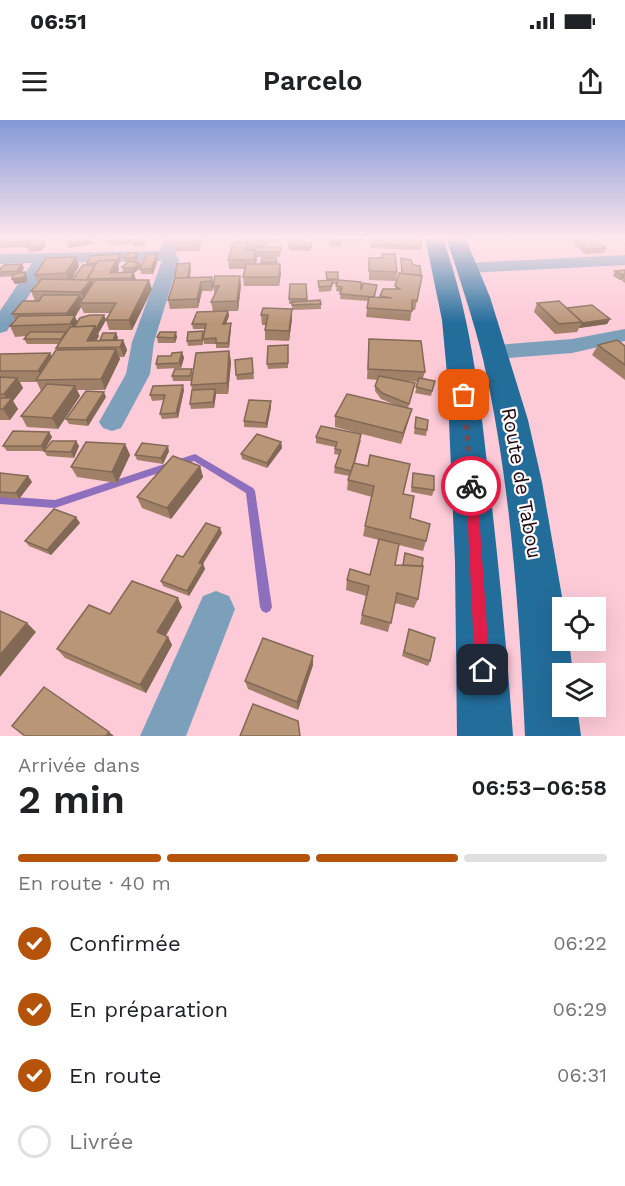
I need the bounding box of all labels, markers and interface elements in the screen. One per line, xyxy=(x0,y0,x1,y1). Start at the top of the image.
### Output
text: 06:51 xyxy=(30,9,87,34)
icon: menu xyxy=(18,65,51,98)
text: Parcelo xyxy=(263,65,362,97)
icon: share xyxy=(574,65,607,98)
pin xyxy=(438,369,489,420)
icon: bag xyxy=(447,378,480,411)
street label: Route de Tabou xyxy=(497,406,547,560)
courier xyxy=(441,456,501,516)
icon: bike xyxy=(455,470,488,503)
map controls xyxy=(552,597,606,717)
button: locate xyxy=(552,597,606,651)
pin xyxy=(457,644,508,695)
icon: home xyxy=(466,653,499,686)
button: layers xyxy=(552,663,606,717)
text: Arrivée dans xyxy=(18,753,140,777)
text: 06:53–06:58 xyxy=(472,775,607,800)
text: 2 min xyxy=(18,777,125,822)
text: En route · 40 m xyxy=(18,871,171,895)
icon: check xyxy=(18,927,51,960)
text: Confirmée xyxy=(69,931,181,956)
text: 06:22 xyxy=(553,931,607,955)
icon: check xyxy=(18,993,51,1026)
text: En préparation xyxy=(69,997,228,1022)
text: 06:29 xyxy=(552,997,607,1021)
icon: check xyxy=(18,1059,51,1092)
text: En route xyxy=(69,1063,161,1088)
text: 06:31 xyxy=(557,1063,607,1087)
text: Livrée xyxy=(69,1129,133,1154)

